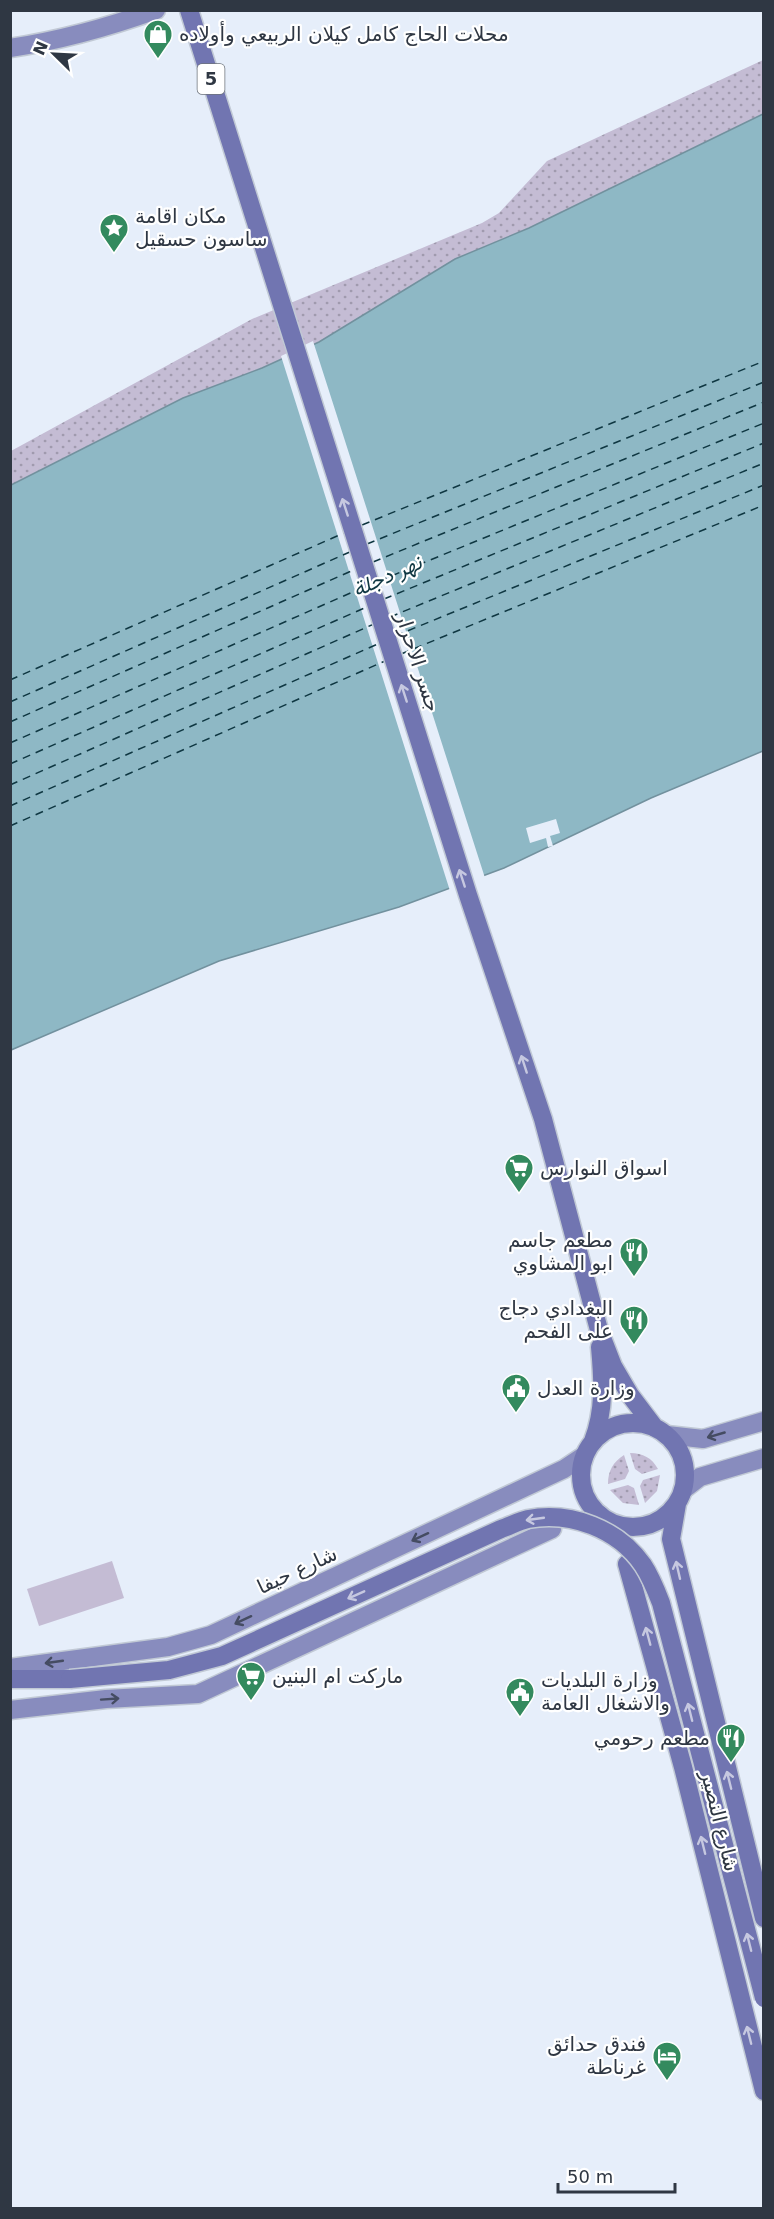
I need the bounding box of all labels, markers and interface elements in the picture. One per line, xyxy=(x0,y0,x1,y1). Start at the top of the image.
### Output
shop icon: محلات الحاج كامل كيلان الربيعي وأولاده xyxy=(142,18,174,60)
place label: محلات الحاج كامل كيلان الربيعي وأولاده xyxy=(179,21,509,47)
north arrow xyxy=(24,24,84,84)
text: N xyxy=(29,38,52,58)
road number: 5 xyxy=(198,64,224,94)
place label: مكان اقامة ساسون حسقيل xyxy=(135,204,268,251)
place icon: مكان اقامة ساسون حسقيل xyxy=(98,212,130,254)
one-way arrow xyxy=(339,498,350,517)
water label: نهر دجلة xyxy=(349,550,427,603)
street label: جسر الاحرار xyxy=(390,608,445,715)
one-way arrow xyxy=(398,684,409,703)
one-way arrow xyxy=(456,869,467,888)
one-way arrow xyxy=(518,1054,529,1073)
supermarket icon: اسواق النوارس xyxy=(503,1152,535,1194)
place label: اسواق النوارس xyxy=(540,1156,668,1180)
place label: مطعم جاسم ابو المشاوي xyxy=(508,1228,613,1276)
restaurant icon: مطعم جاسم ابو المشاوي xyxy=(618,1236,650,1278)
place label: البغدادي دجاج على الفحم xyxy=(498,1296,613,1343)
restaurant icon: البغدادي دجاج على الفحم xyxy=(618,1304,650,1346)
public building icon: وزارة العدل xyxy=(500,1372,532,1414)
place label: وزارة العدل xyxy=(537,1376,635,1400)
one-way arrow xyxy=(707,1430,726,1441)
one-way arrow xyxy=(525,1513,545,1524)
one-way arrow xyxy=(411,1531,429,1543)
street label: شارع حيفا xyxy=(253,1541,341,1599)
one-way arrow xyxy=(671,1561,683,1580)
one-way arrow xyxy=(347,1591,365,1602)
one-way arrow xyxy=(235,1614,253,1626)
one-way arrow xyxy=(642,1627,653,1646)
one-way arrow xyxy=(45,1656,65,1667)
supermarket icon: ماركت ام البنين xyxy=(235,1660,267,1702)
place label: ماركت ام البنين xyxy=(272,1664,403,1688)
place label: وزارة البلديات والاشغال العامة xyxy=(541,1668,670,1715)
public building icon: وزارة البلديات والاشغال العامة xyxy=(504,1676,536,1718)
one-way arrow xyxy=(100,1693,120,1704)
one-way arrow xyxy=(683,1703,695,1722)
restaurant icon: مطعم رحومي xyxy=(715,1722,747,1764)
place label: مطعم رحومي xyxy=(594,1726,710,1751)
street label: شارع النصیر xyxy=(696,1767,744,1874)
one-way arrow xyxy=(723,1771,735,1790)
one-way arrow xyxy=(696,1836,708,1855)
one-way arrow xyxy=(743,1933,754,1952)
one-way arrow xyxy=(743,2025,755,2044)
place label: فندق حدائق غرناطة xyxy=(547,2032,646,2079)
hotel icon: فندق حدائق غرناطة xyxy=(651,2040,683,2082)
scale bar xyxy=(558,2156,675,2194)
text: 50 m xyxy=(567,2166,613,2187)

